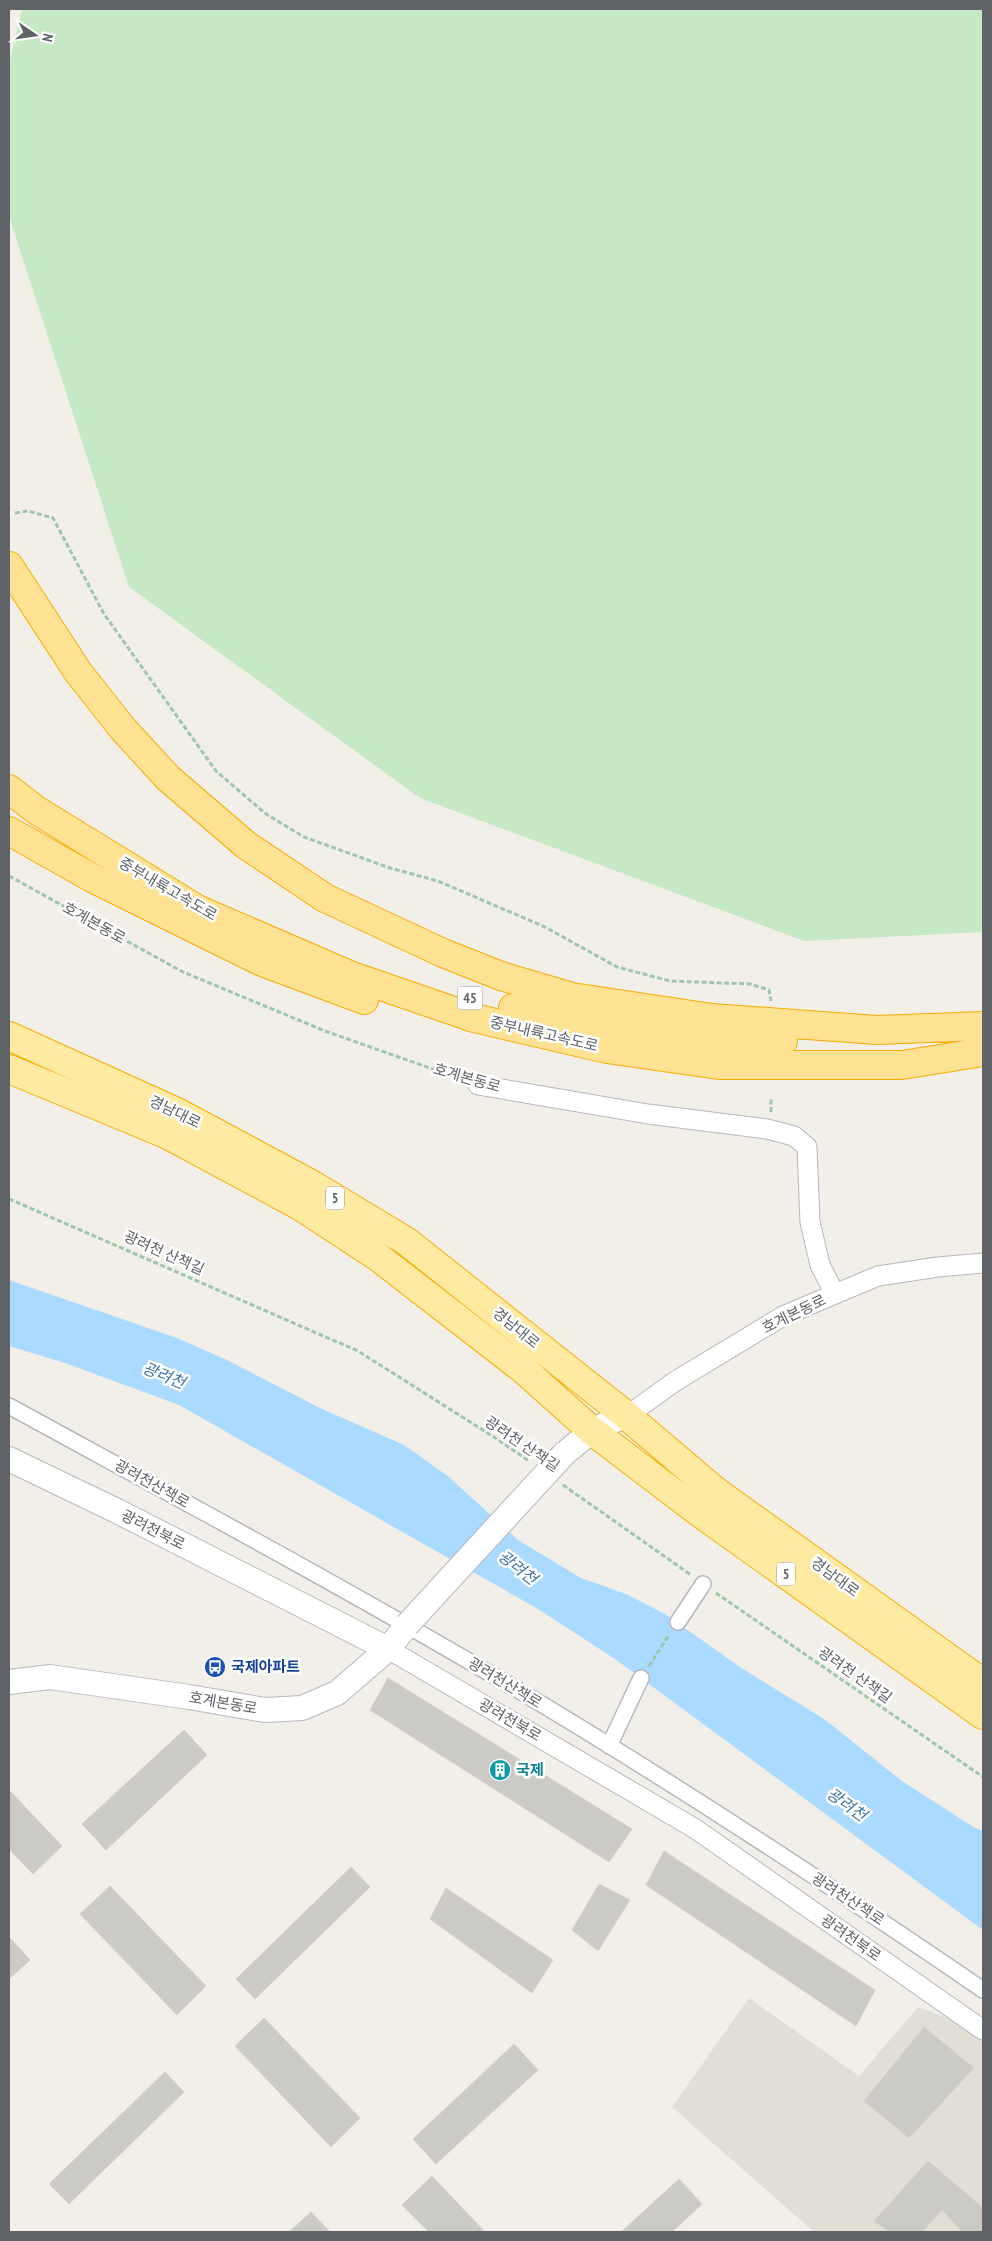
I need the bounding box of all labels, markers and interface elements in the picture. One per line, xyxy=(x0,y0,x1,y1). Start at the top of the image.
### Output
north arrow xyxy=(10,10,60,60)
text: N xyxy=(38,32,57,44)
street label: 중부내륙고속도로 xyxy=(116,853,221,924)
street label: 호계본동로 xyxy=(59,898,129,948)
road number: 45 xyxy=(458,986,482,1010)
street label: 중부내륙고속도로 xyxy=(488,1012,600,1055)
street label: 호계본동로 xyxy=(431,1059,503,1096)
street label: 경남대로 xyxy=(146,1091,204,1132)
road number: 5 xyxy=(326,1186,344,1210)
street label: 광려천 산책길 xyxy=(121,1226,207,1279)
street label: 호계본동로 xyxy=(759,1290,829,1337)
street label: 경남대로 xyxy=(489,1303,544,1352)
water label: 광려천 xyxy=(140,1357,190,1393)
street label: 광려천 산책길 xyxy=(481,1412,563,1476)
street label: 광려천산책로 xyxy=(111,1455,193,1512)
street label: 광려천북로 xyxy=(118,1505,188,1554)
water label: 광려천 xyxy=(494,1546,543,1590)
street label: 경남대로 xyxy=(807,1553,863,1601)
road number: 5 xyxy=(777,1562,795,1586)
street label: 광려천 산책길 xyxy=(815,1642,896,1707)
street label: 광려천산책로 xyxy=(465,1653,546,1712)
bus stop icon: 국제아파트 xyxy=(203,1655,227,1679)
place label: 국제아파트 xyxy=(231,1657,300,1676)
street label: 호계본동로 xyxy=(187,1687,259,1718)
street label: 광려천북로 xyxy=(476,1694,545,1745)
building icon: 국제 xyxy=(488,1758,512,1782)
place label: 국제 xyxy=(516,1760,544,1779)
water label: 광려천 xyxy=(823,1783,873,1826)
street label: 광려천산책로 xyxy=(808,1868,888,1929)
street label: 광려천북로 xyxy=(818,1910,885,1965)

